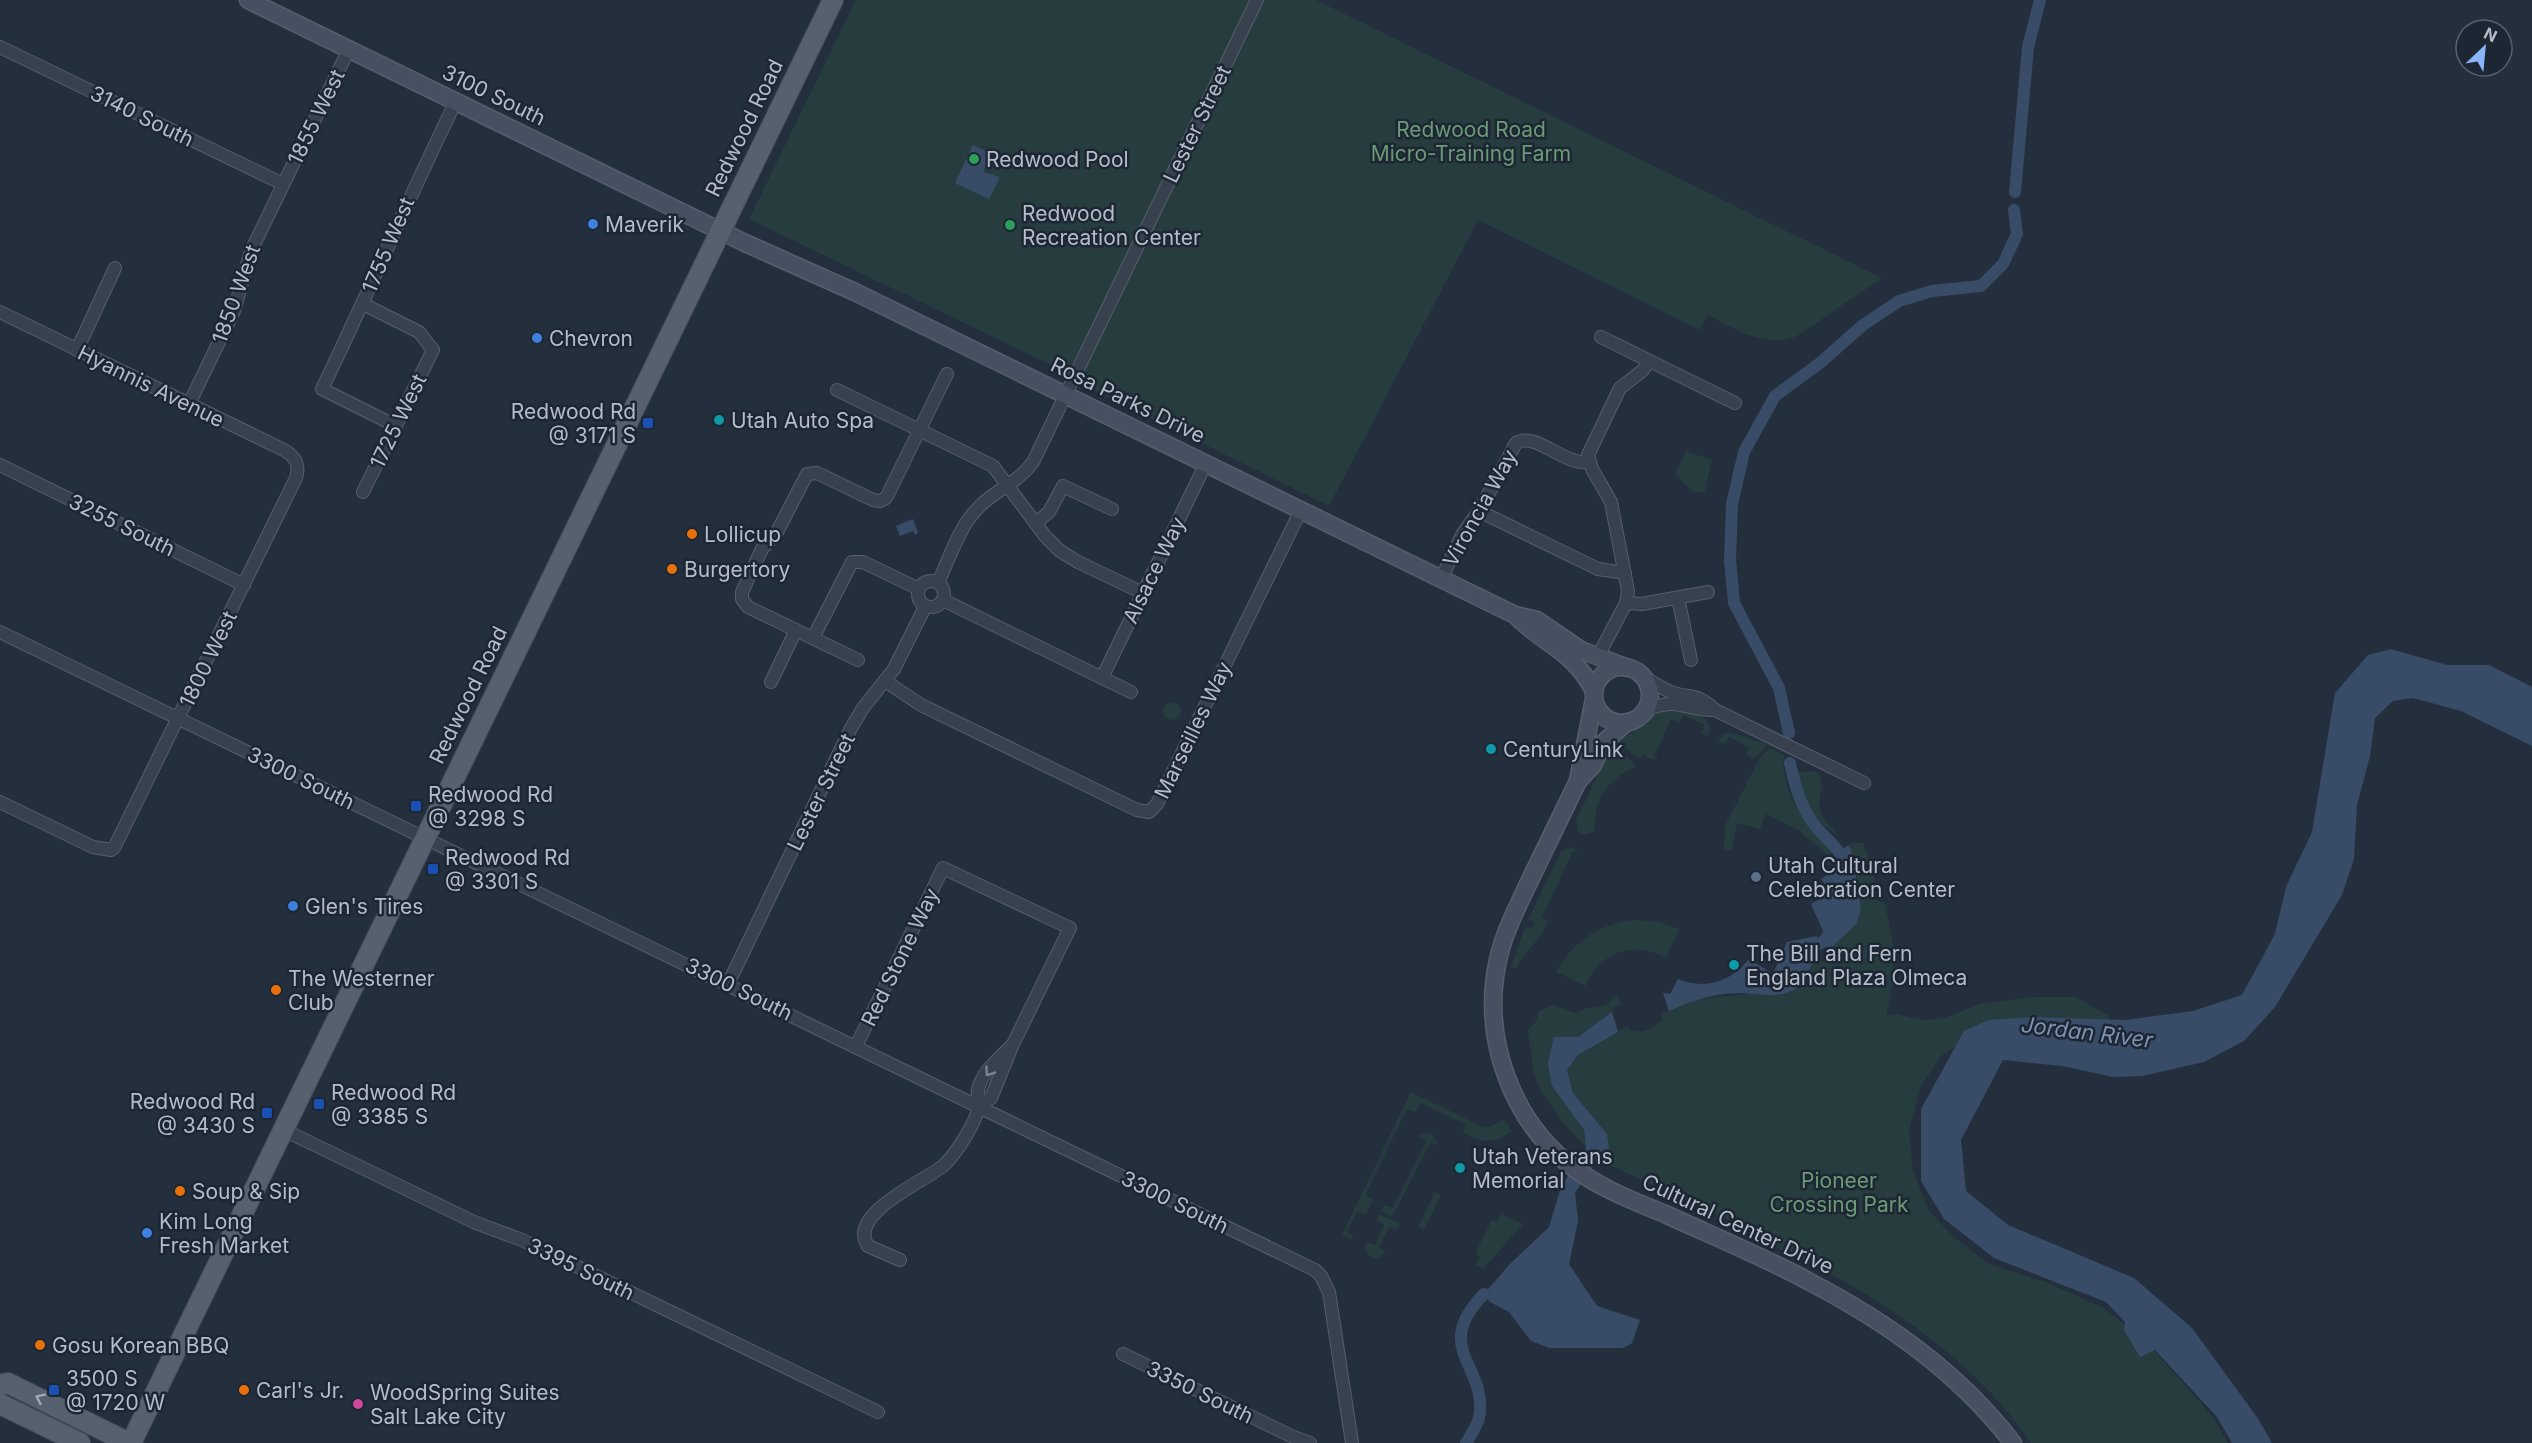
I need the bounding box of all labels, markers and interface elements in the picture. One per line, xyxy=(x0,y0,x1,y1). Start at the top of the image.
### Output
north arrow xyxy=(2454,18,2514,78)
text: N xyxy=(2481,23,2500,46)
street label: Redwood Road xyxy=(700,55,788,201)
street label: 3100 South xyxy=(438,59,550,131)
street label: Lester Street xyxy=(1158,61,1236,187)
street label: 1855 West xyxy=(282,65,350,169)
street label: 3140 South xyxy=(86,80,198,152)
park label: Redwood Road Micro-Training Farm xyxy=(1371,117,1571,166)
place label: Redwood Pool xyxy=(986,147,1129,172)
marker: Redwood Pool xyxy=(967,152,981,166)
street label: 1755 West xyxy=(357,193,419,297)
place label: Redwood Recreation Center xyxy=(1022,201,1201,250)
place label: Maverik xyxy=(605,212,684,237)
marker: Maverik xyxy=(586,217,600,231)
marker: Redwood Recreation Center xyxy=(1003,218,1017,232)
street label: 1850 West xyxy=(207,241,265,347)
place label: Chevron xyxy=(549,326,633,351)
marker: Chevron xyxy=(530,331,544,345)
street label: Hyannis Avenue xyxy=(74,340,228,432)
street label: Rosa Parks Drive xyxy=(1047,352,1209,448)
street label: 1725 West xyxy=(364,370,432,472)
place label: Redwood Rd @ 3171 S xyxy=(511,399,636,448)
place label: Utah Auto Spa xyxy=(731,408,874,433)
marker: Utah Auto Spa xyxy=(712,413,726,427)
marker: Redwood Rd @ 3171 S xyxy=(641,416,655,430)
street label: Vironcia Way xyxy=(1438,445,1522,571)
street label: 3255 South xyxy=(65,489,179,561)
street label: Alsace Way xyxy=(1117,512,1191,627)
place label: Lollicup xyxy=(704,522,781,547)
marker: Lollicup xyxy=(685,527,699,541)
place label: Burgertory xyxy=(684,557,791,582)
marker: Burgertory xyxy=(665,562,679,576)
street label: 1800 West xyxy=(174,607,242,711)
street label: Redwood Road xyxy=(424,622,512,768)
street label: Marseilles Way xyxy=(1149,657,1237,803)
street label: Lester Street xyxy=(782,729,860,855)
place label: CenturyLink xyxy=(1503,737,1624,762)
street label: 3300 South xyxy=(243,741,359,815)
marker: CenturyLink xyxy=(1484,742,1498,756)
place label: Redwood Rd @ 3298 S xyxy=(428,782,553,831)
marker: Redwood Rd @ 3298 S xyxy=(409,799,423,813)
place label: Redwood Rd @ 3301 S xyxy=(445,845,570,894)
place label: Utah Cultural Celebration Center xyxy=(1768,853,1955,902)
marker: Redwood Rd @ 3301 S xyxy=(426,862,440,876)
marker: Utah Cultural Celebration Center xyxy=(1749,870,1763,884)
street label: Red Stone Way xyxy=(856,884,944,1030)
place label: Glen's Tires xyxy=(305,894,423,919)
marker: Glen's Tires xyxy=(286,899,300,913)
place label: The Bill and Fern England Plaza Olmeca xyxy=(1746,941,1967,990)
street label: 3300 South xyxy=(681,952,797,1026)
marker: The Bill and Fern England Plaza Olmeca xyxy=(1727,958,1741,972)
place label: The Westerner Club xyxy=(288,966,435,1015)
marker: The Westerner Club xyxy=(269,983,283,997)
water label: Jordan River xyxy=(2020,1011,2155,1053)
one-way arrow xyxy=(985,1065,996,1076)
place label: Redwood Rd @ 3385 S xyxy=(331,1080,456,1129)
place label: Redwood Rd @ 3430 S xyxy=(130,1089,255,1138)
marker: Redwood Rd @ 3385 S xyxy=(312,1097,326,1111)
marker: Redwood Rd @ 3430 S xyxy=(260,1106,274,1120)
place label: Utah Veterans Memorial xyxy=(1472,1144,1612,1193)
marker: Utah Veterans Memorial xyxy=(1453,1161,1467,1175)
street label: 3300 South xyxy=(1117,1165,1233,1239)
park label: Pioneer Crossing Park xyxy=(1770,1168,1909,1217)
street label: Cultural Center Drive xyxy=(1638,1169,1838,1279)
place label: Soup & Sip xyxy=(192,1179,300,1204)
marker: Soup & Sip xyxy=(173,1184,187,1198)
place label: Kim Long Fresh Market xyxy=(159,1209,289,1258)
marker: Kim Long Fresh Market xyxy=(140,1226,154,1240)
street label: 3395 South xyxy=(524,1232,638,1306)
place label: Gosu Korean BBQ xyxy=(52,1333,229,1358)
marker: Gosu Korean BBQ xyxy=(33,1338,47,1352)
street label: 3350 South xyxy=(1143,1355,1257,1429)
place label: 3500 S @ 1720 W xyxy=(66,1366,166,1415)
place label: Carl's Jr. xyxy=(256,1378,344,1403)
place label: WoodSpring Suites Salt Lake City xyxy=(370,1380,559,1429)
marker: 3500 S @ 1720 W xyxy=(47,1383,61,1397)
marker: Carl's Jr. xyxy=(237,1383,251,1397)
one-way arrow xyxy=(35,1393,46,1405)
marker: WoodSpring Suites Salt Lake City xyxy=(351,1397,365,1411)

